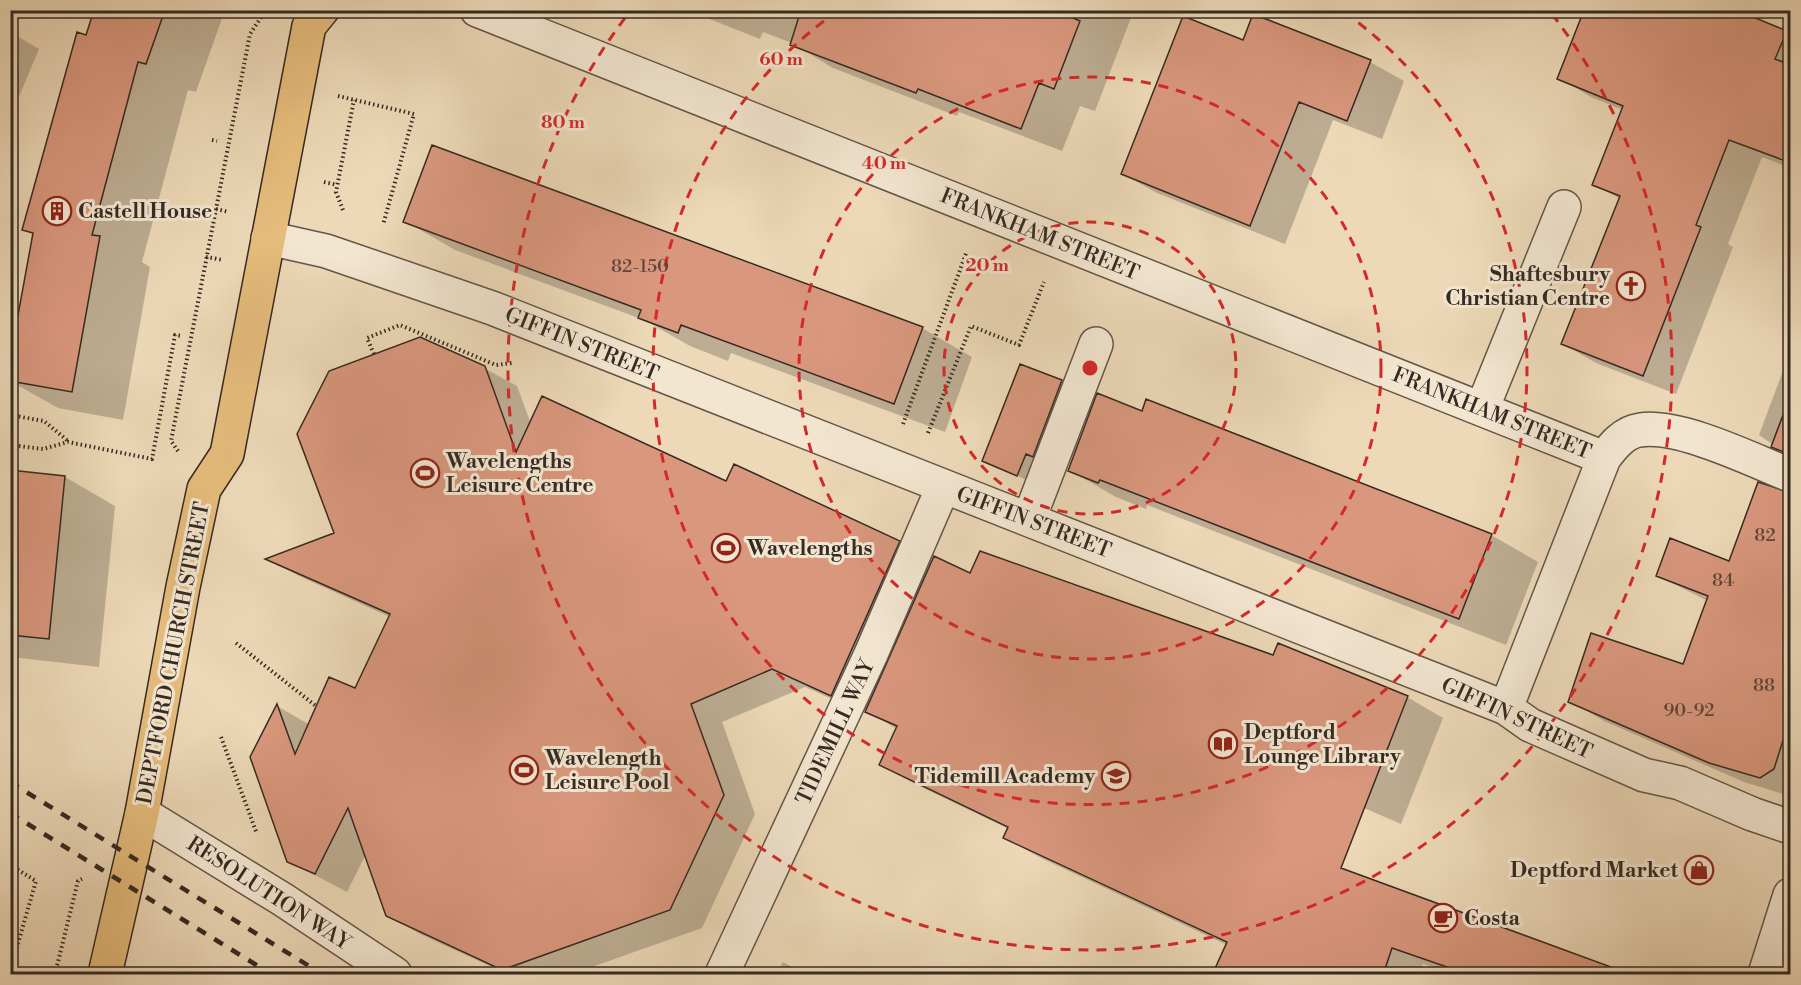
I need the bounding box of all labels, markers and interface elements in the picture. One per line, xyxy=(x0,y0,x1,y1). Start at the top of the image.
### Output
text: 60 m xyxy=(759,48,803,71)
text: 80 m xyxy=(541,111,586,134)
text: 40 m xyxy=(862,152,907,175)
street label: FRANKHAM STREET xyxy=(936,183,1143,287)
building icon: Castell House xyxy=(41,195,73,227)
place label: Castell House xyxy=(78,199,212,225)
text: 20 m xyxy=(965,254,1009,277)
house number: 82-150 xyxy=(611,255,669,278)
place label: Shaftesbury Christian Centre xyxy=(1445,262,1610,312)
church icon: Shaftesbury Christian Centre xyxy=(1615,270,1647,302)
street label: GIFFIN STREET xyxy=(501,302,663,388)
centre of rings xyxy=(1080,358,1100,378)
street label: FRANKHAM STREET xyxy=(1388,362,1595,466)
place label: Wavelengths Leisure Centre xyxy=(445,449,594,499)
sports icon: Wavelengths Leisure Centre xyxy=(409,457,441,489)
street label: GIFFIN STREET xyxy=(953,481,1115,564)
street label: DEPTFORD CHURCH STREET xyxy=(132,500,216,807)
house number: 82 xyxy=(1754,524,1776,547)
sports icon: Wavelengths xyxy=(710,532,742,564)
place label: Wavelengths xyxy=(746,536,872,562)
house number: 84 xyxy=(1712,569,1734,592)
street label: TIDEMILL WAY xyxy=(791,655,881,809)
street label: GIFFIN STREET xyxy=(1437,673,1596,765)
house number: 88 xyxy=(1753,674,1775,697)
house number: 90-92 xyxy=(1663,699,1715,722)
place label: Deptford Lounge Library xyxy=(1244,720,1401,770)
library icon: Deptford Lounge Library xyxy=(1207,728,1239,760)
place label: Wavelength Leisure Pool xyxy=(544,746,669,796)
sports icon: Wavelength Leisure Pool xyxy=(508,754,540,786)
school or university icon: Tidemill Academy xyxy=(1100,760,1132,792)
place label: Tidemill Academy xyxy=(914,764,1095,790)
street label: RESOLUTION WAY xyxy=(182,831,356,957)
shop icon: Deptford Market xyxy=(1683,854,1715,886)
place label: Deptford Market xyxy=(1510,858,1679,884)
cafe icon: Costa xyxy=(1427,902,1459,934)
place label: Costa xyxy=(1464,906,1521,932)

